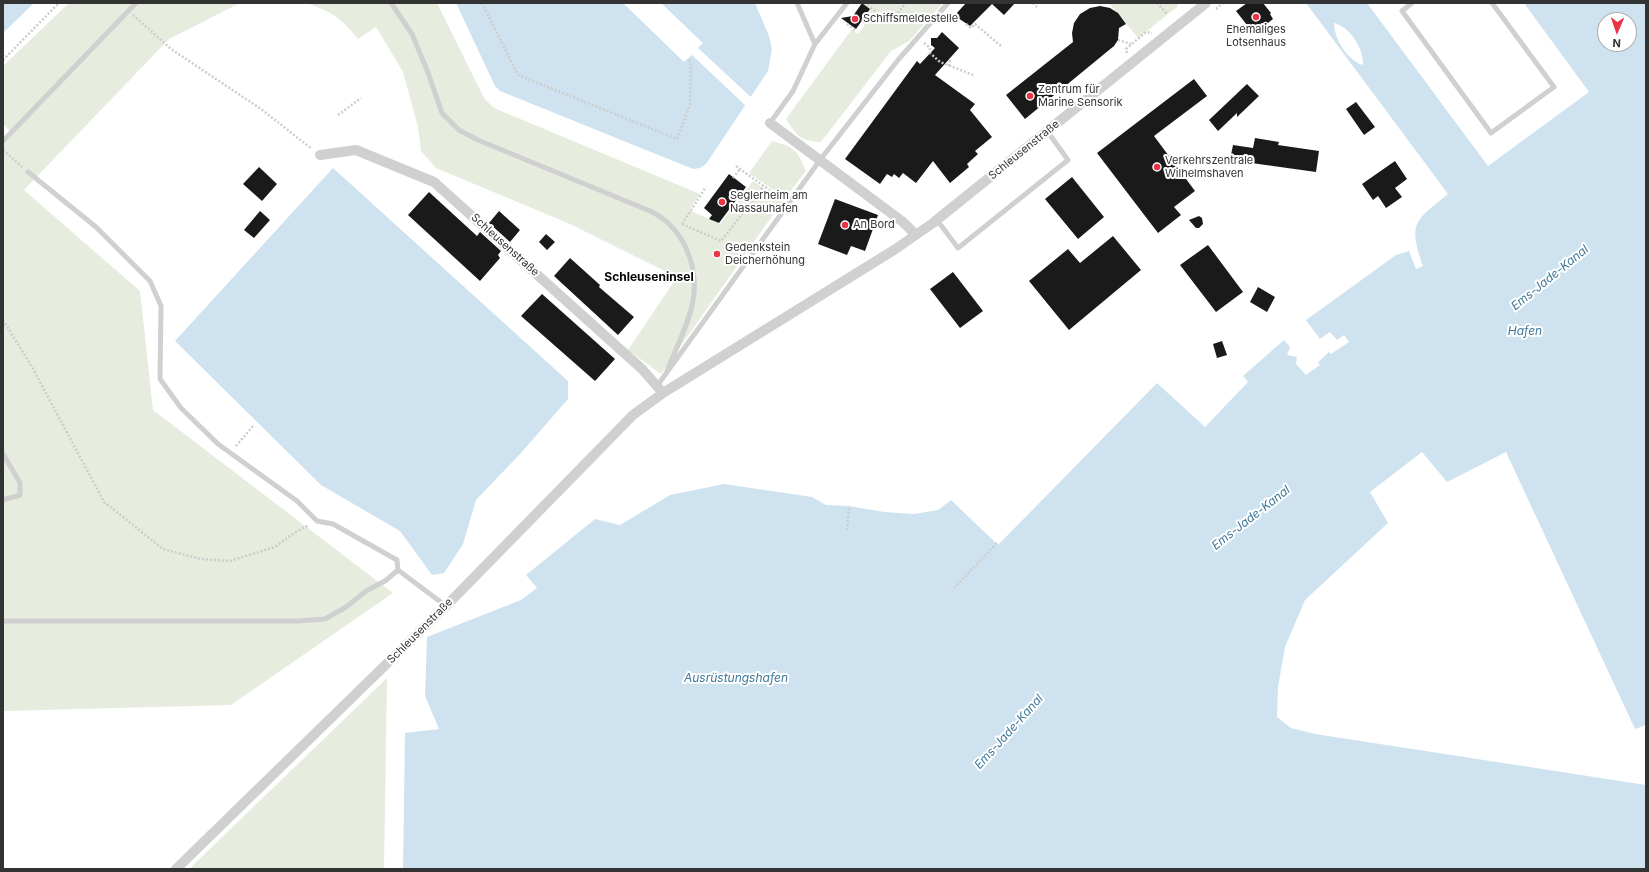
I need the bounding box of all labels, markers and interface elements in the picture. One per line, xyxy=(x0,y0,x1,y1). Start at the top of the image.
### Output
place label: Schiffsmeldestelle xyxy=(863,12,958,26)
marker: Ehemaliges Lotsenhaus xyxy=(1251,12,1261,22)
north arrow xyxy=(1597,12,1637,52)
marker: Schiffsmeldestelle xyxy=(850,14,860,24)
place label: Ehemaliges Lotsenhaus xyxy=(1226,23,1286,49)
text: N xyxy=(1612,36,1621,50)
place label: Zentrum für Marine Sensorik xyxy=(1038,83,1122,109)
marker: Zentrum für Marine Sensorik xyxy=(1025,91,1035,101)
street label: Schleusenstraße xyxy=(986,117,1062,183)
place label: Verkehrszentrale Wilhelmshaven xyxy=(1165,154,1253,180)
marker: Verkehrszentrale Wilhelmshaven xyxy=(1152,162,1162,172)
place label: Seglerheim am Nassauhafen xyxy=(730,189,808,215)
marker: Seglerheim am Nassauhafen xyxy=(717,197,727,207)
street label: Schleusenstraße xyxy=(468,211,542,279)
place label: An Bord xyxy=(853,218,895,232)
marker: An Bord xyxy=(840,220,850,230)
place label: Gedenkstein Deicherhöhung xyxy=(725,241,805,267)
water label: Ems-Jade-Kanal xyxy=(1508,242,1592,314)
marker: Gedenkstein Deicherhöhung xyxy=(712,249,722,259)
district label: Schleuseninsel xyxy=(604,270,694,284)
water label: Hafen xyxy=(1508,324,1542,338)
water label: Ems-Jade-Kanal xyxy=(1209,483,1293,553)
street label: Schleusenstraße xyxy=(385,596,455,666)
water label: Ausrüstungshafen xyxy=(684,671,788,685)
water label: Ems-Jade-Kanal xyxy=(972,692,1046,772)

